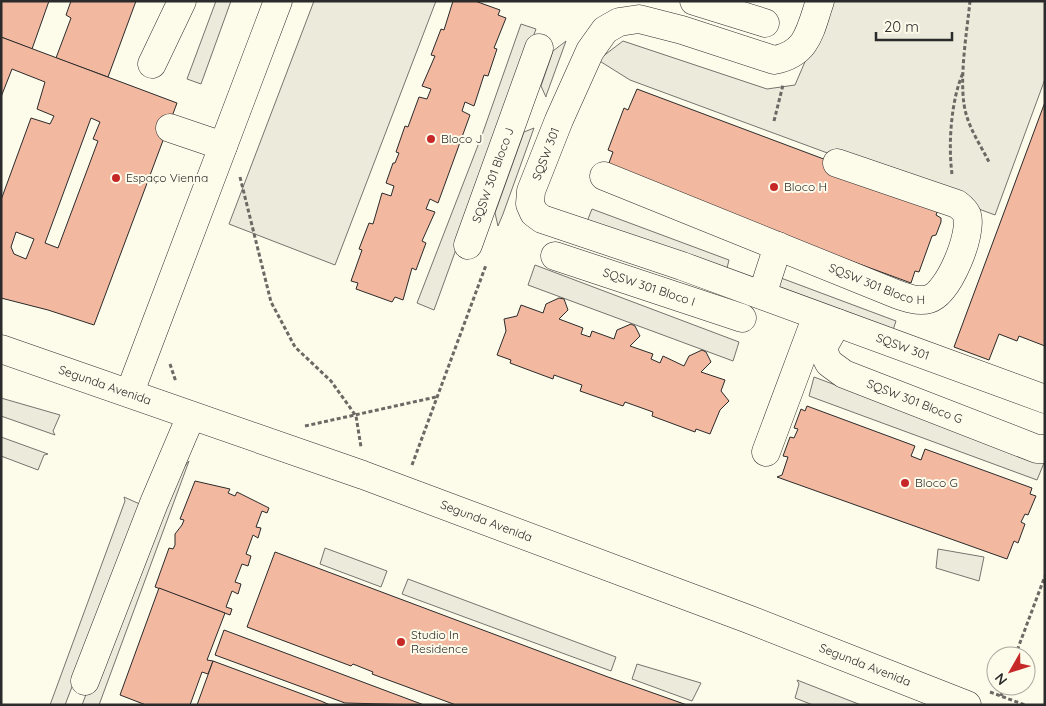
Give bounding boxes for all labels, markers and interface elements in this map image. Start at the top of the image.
scale bar [876,10,952,42]
text: 20 m [884,17,919,36]
street label: SQSW 301 [529,125,562,182]
street label: SQSW 301 Bloco J [469,126,517,225]
place label: Bloco J [441,131,482,146]
marker: Bloco J [425,133,437,145]
place label: Espaço Vienna [126,170,208,185]
marker: Espaço Vienna [110,172,122,184]
place label: Bloco H [784,179,827,194]
marker: Bloco H [768,181,780,193]
street label: SQSW 301 Bloco H [827,260,925,307]
street label: SQSW 301 Bloco I [601,264,697,309]
street label: SQSW 301 [874,330,931,363]
street label: Segunda Avenida [57,362,153,408]
street label: SQSW 301 Bloco G [865,376,965,426]
place label: Bloco G [915,475,958,490]
marker: Bloco G [899,477,911,489]
street label: Segunda Avenida [438,497,535,545]
place label: Studio In Residence [411,627,468,656]
marker: Studio In Residence [395,636,407,648]
street label: Segunda Avenida [817,640,913,689]
north arrow [986,646,1036,696]
text: N [991,670,1011,689]

